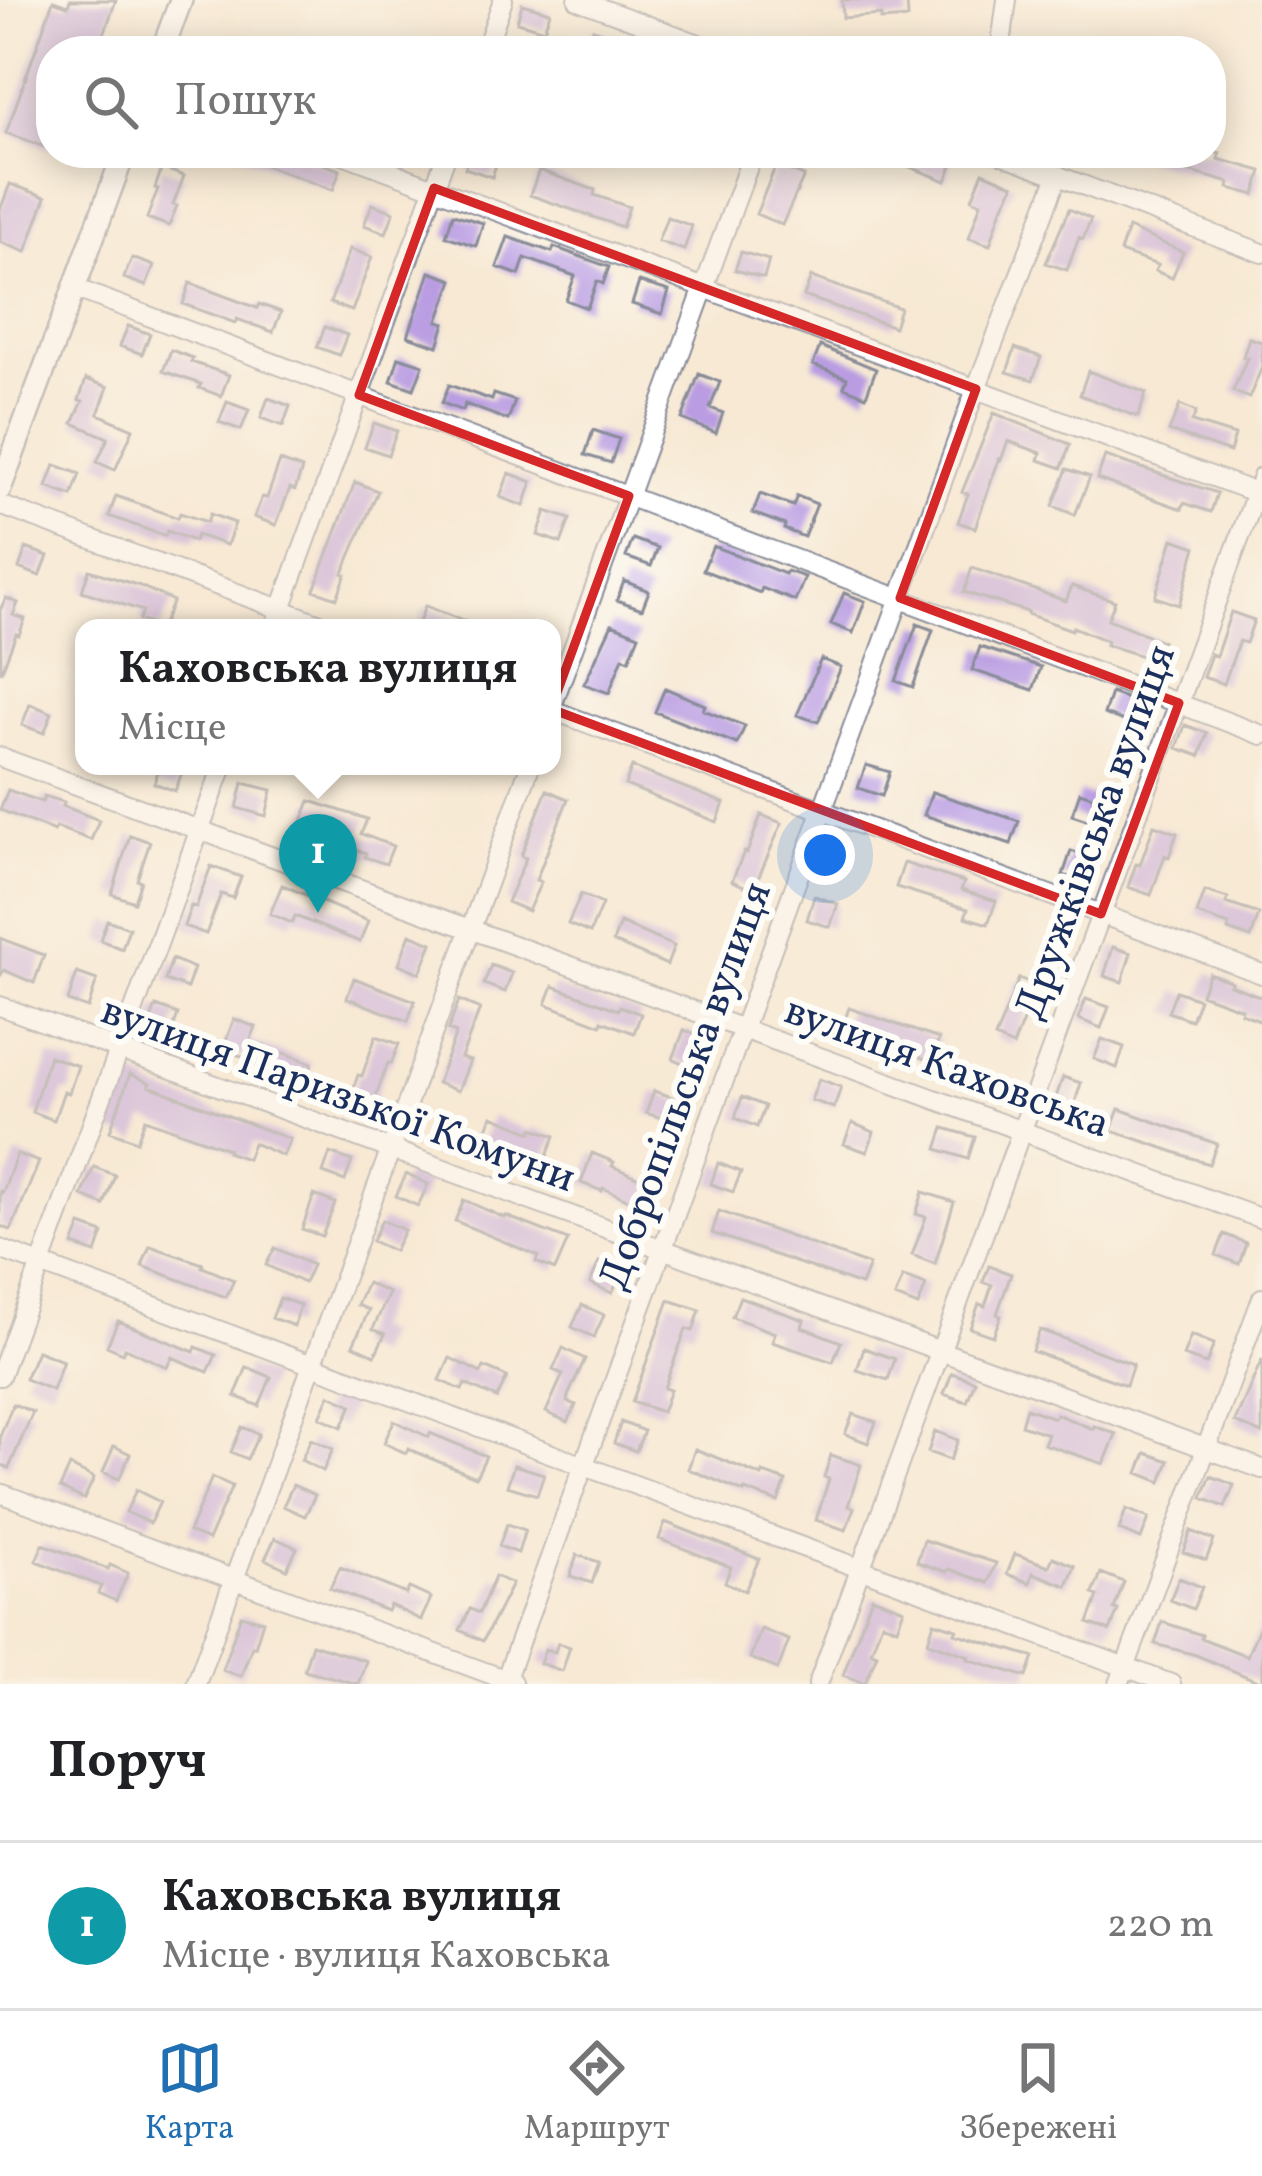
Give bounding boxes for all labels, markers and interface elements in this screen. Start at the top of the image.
search box [36,36,1226,168]
icon: search [78,69,144,135]
text: Пошук [174,71,317,134]
popup [75,619,561,775]
street label: Дружківська вулиця [1002,637,1192,1028]
text: Каховська вулиця [118,639,518,702]
text: Місце [118,702,227,756]
pin: 1 [279,814,357,913]
your location [795,825,855,885]
street label: Добропільська вулиця [586,874,789,1299]
street label: вулиця Паризької Комуни [92,983,583,1210]
street label: вулиця Каховська [776,983,1117,1155]
text: Поруч [48,1727,206,1798]
text: Каховська вулиця [162,1867,561,1930]
text: 1 [79,1899,95,1953]
text: 220 m [1107,1899,1214,1953]
text: Місце · вулиця Каховська [162,1930,611,1984]
tab: Карта [145,2035,234,2153]
tab: Маршрут [524,2035,670,2153]
tab: Збережені [959,2035,1117,2153]

